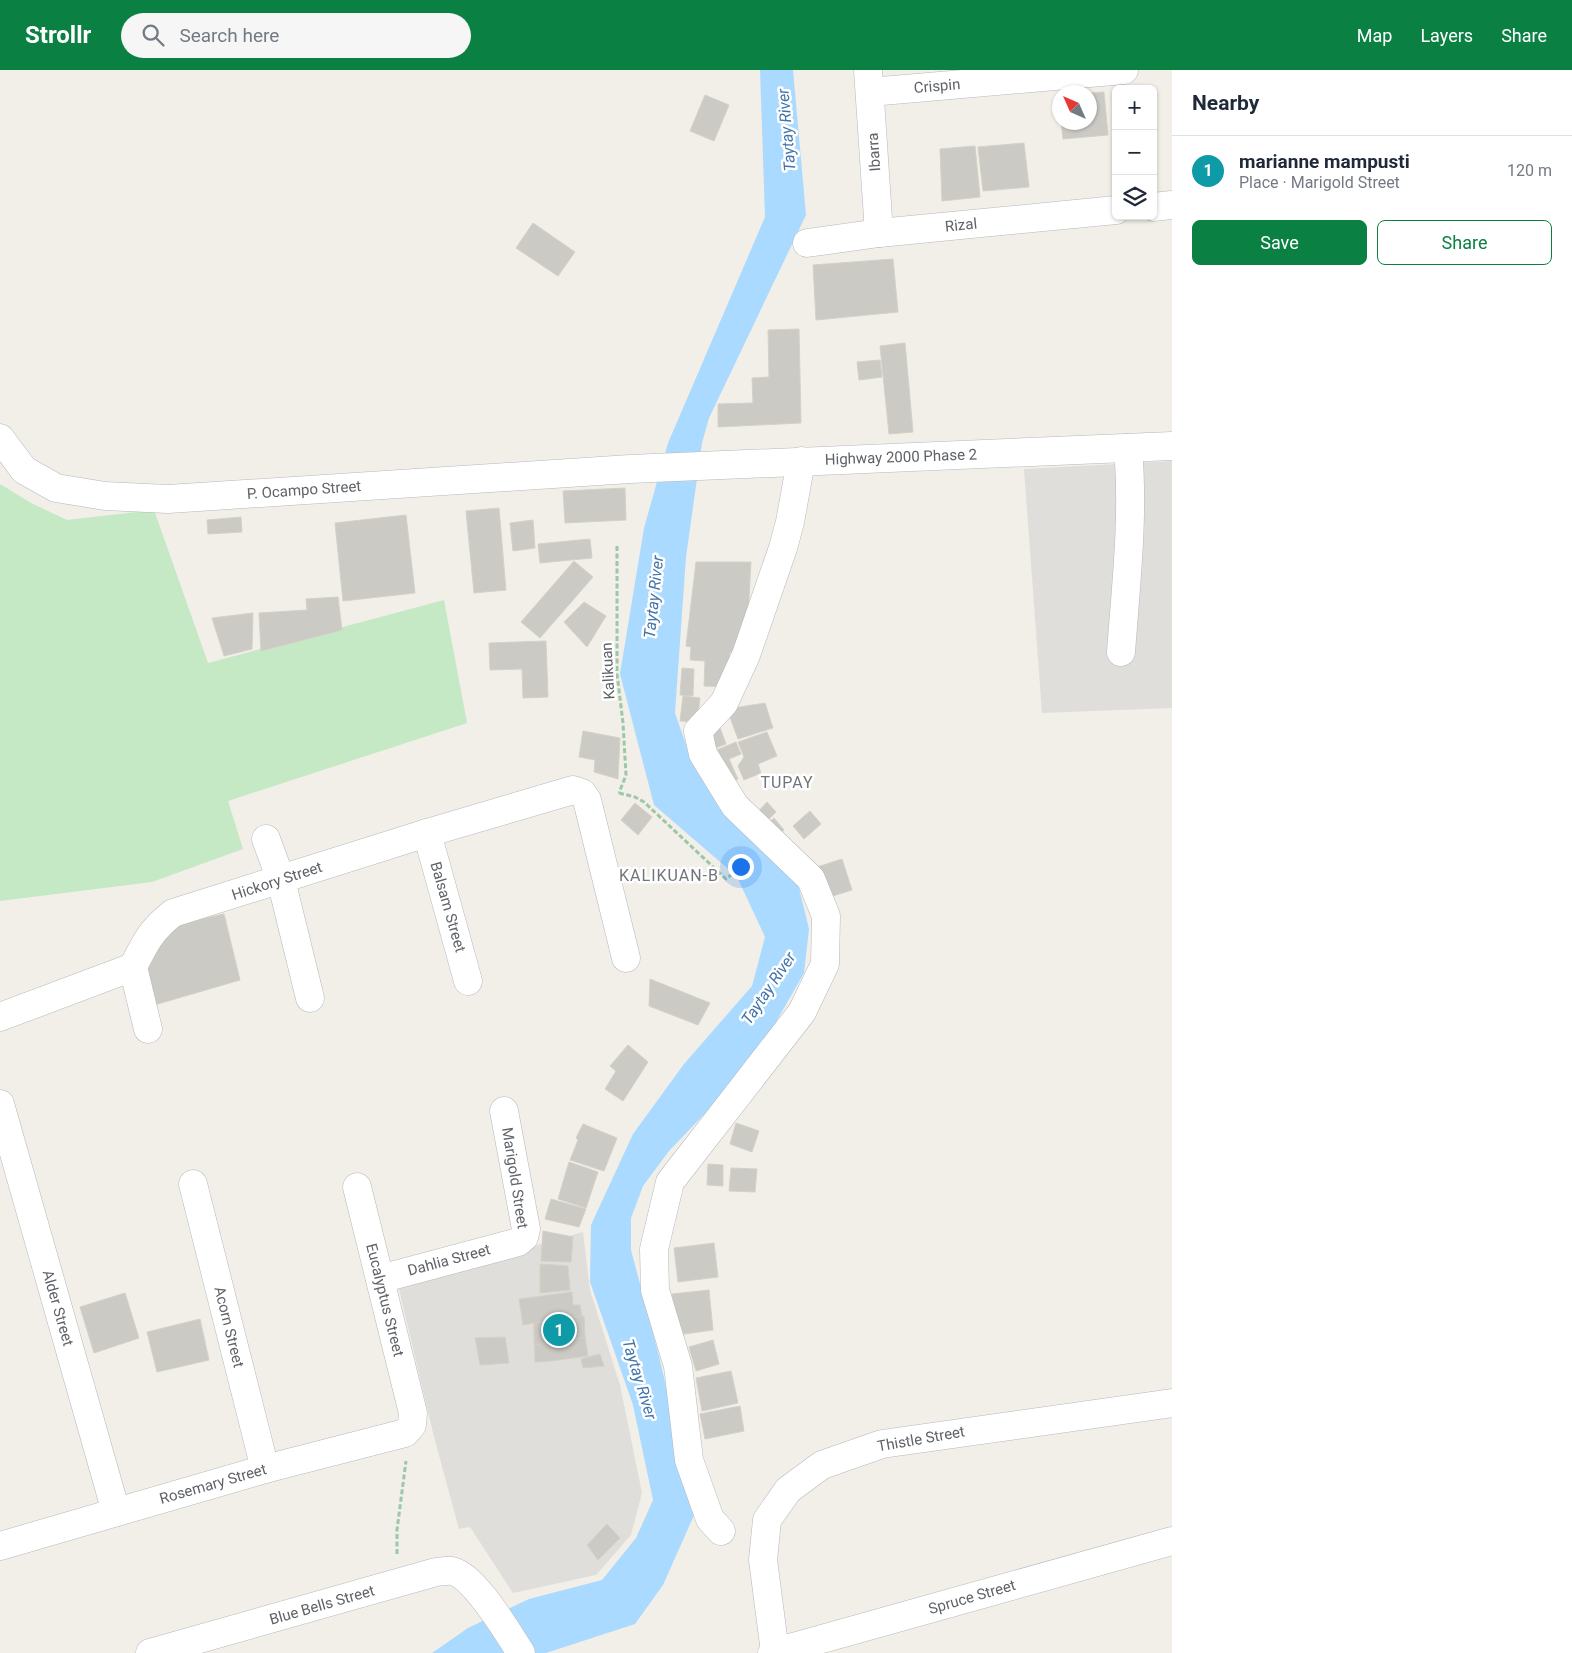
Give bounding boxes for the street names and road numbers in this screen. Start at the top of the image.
street label: Crispin [913,75,961,97]
street label: Ibarra [864,132,884,172]
street label: Rizal [944,214,978,236]
street label: Highway 2000 Phase 2 [825,445,977,469]
street label: P. Ocampo Street [246,477,362,503]
street label: Kalikuan [598,642,618,700]
street label: Hickory Street [230,858,325,904]
street label: Balsam Street [426,860,470,955]
street label: Marigold Street [498,1126,532,1230]
street label: Dahlia Street [406,1240,492,1280]
street label: Eucalyptus Street [362,1242,408,1359]
street label: Alder Street [39,1268,77,1348]
street label: Acorn Street [210,1285,248,1369]
street label: Thistle Street [876,1422,966,1456]
street label: Rosemary Street [157,1460,269,1508]
street label: Spruce Street [926,1576,1018,1618]
street label: Blue Bells Street [267,1581,377,1629]

